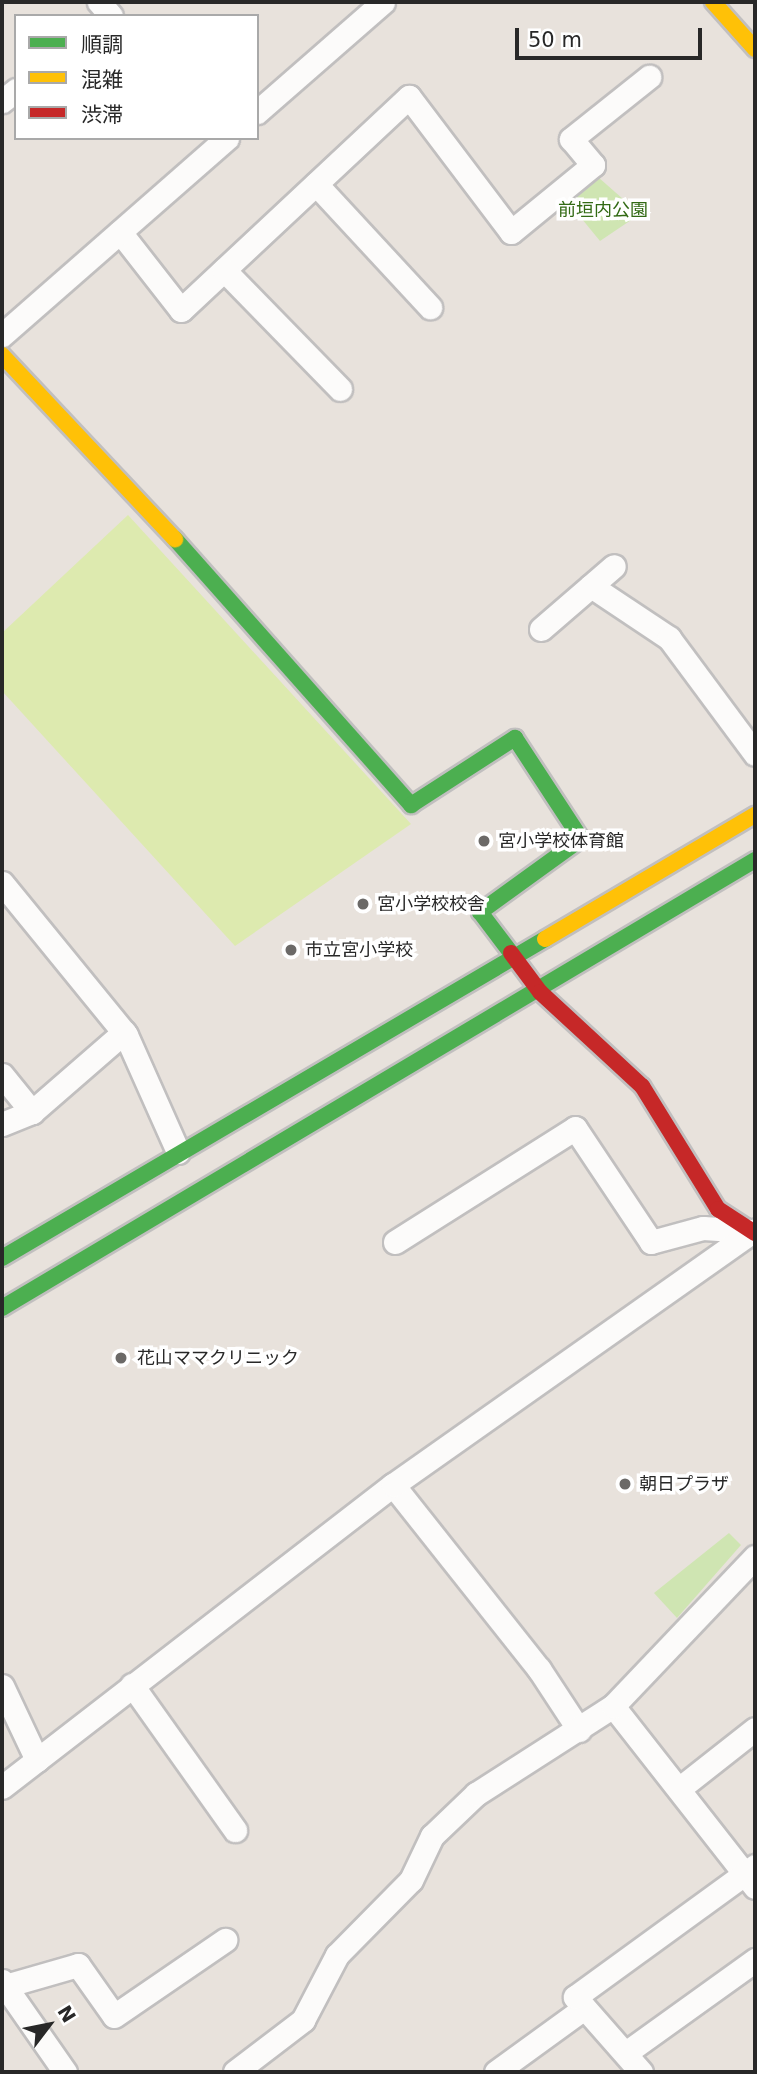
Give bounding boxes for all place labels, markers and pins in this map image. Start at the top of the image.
place label: 宮小学校体育館 [498,830,624,852]
marker: 宮小学校体育館 [476,833,492,849]
place label: 宮小学校校舎 [377,893,485,915]
marker: 宮小学校校舎 [355,896,371,912]
place label: 市立宮小学校 [305,939,413,961]
marker: 市立宮小学校 [283,942,299,958]
place label: 花山ママクリニック [137,1347,299,1369]
marker: 花山ママクリニック [111,1348,131,1368]
place label: 朝日プラザ [639,1473,729,1495]
marker: 朝日プラザ [617,1476,633,1492]

